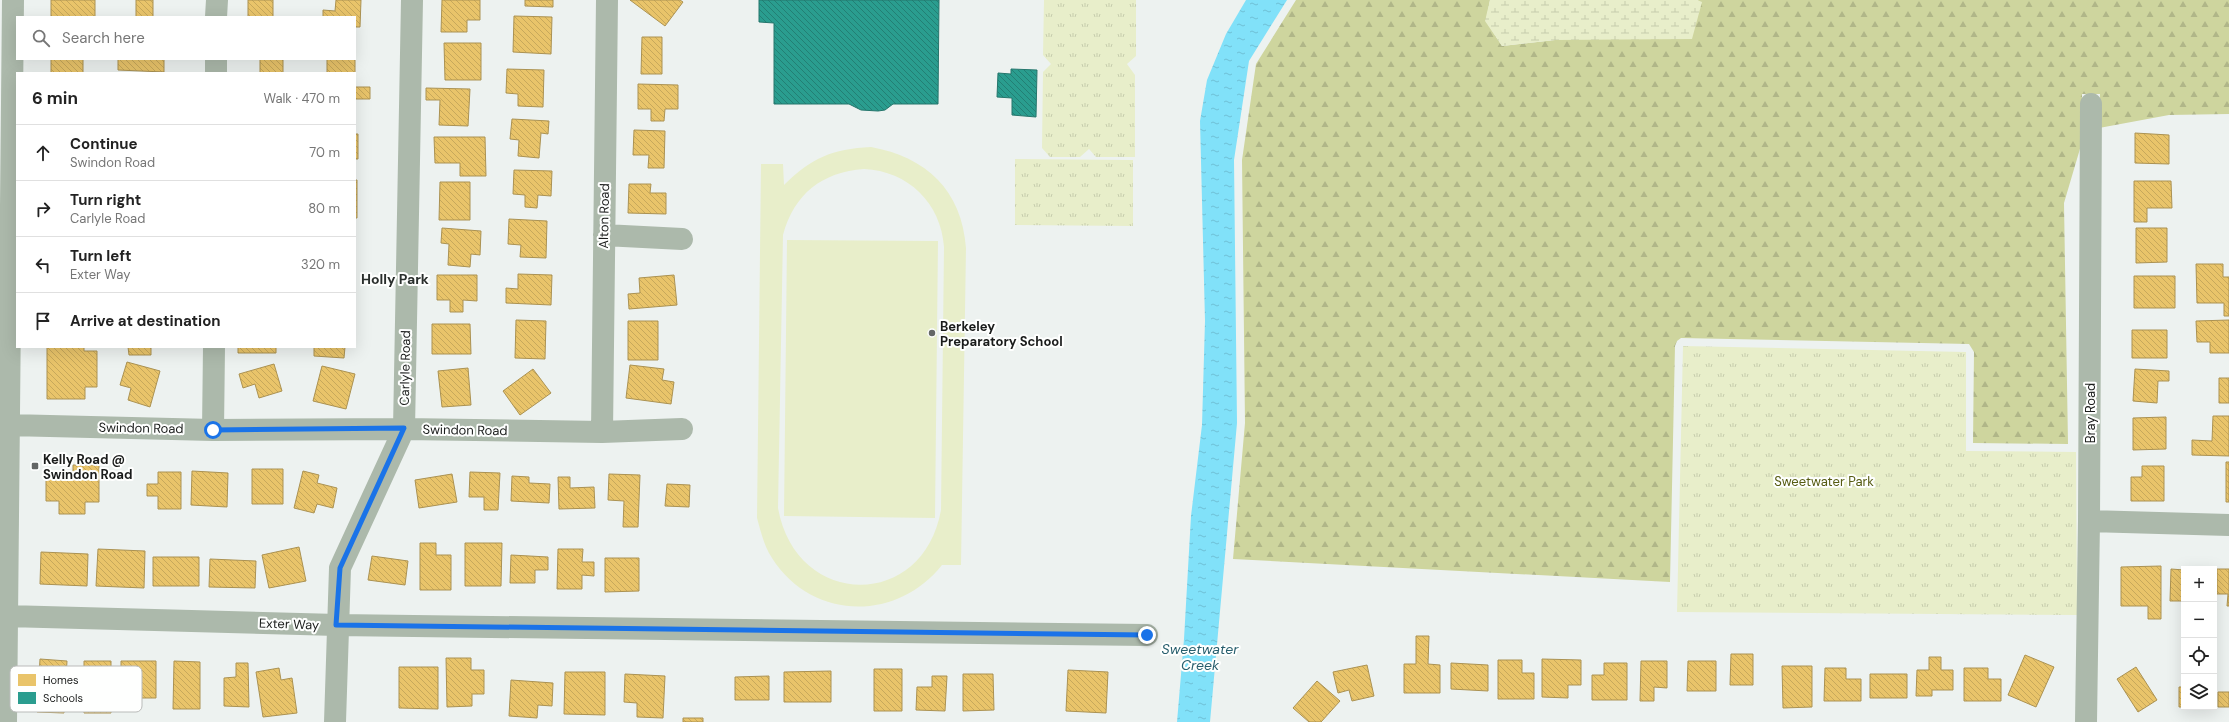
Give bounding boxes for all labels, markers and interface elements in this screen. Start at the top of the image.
search box [16,16,356,60]
icon: search [30,27,52,49]
text: Search here [62,28,145,48]
text: 6 min [32,87,78,109]
text: Walk · 470 m [263,90,340,107]
text: Continue [70,134,138,154]
icon: ahead [32,142,54,164]
text: 70 m [309,144,340,161]
text: Swindon Road [70,154,155,171]
street label: Alton Road [595,183,613,249]
text: Turn right [70,190,141,210]
icon: right [32,198,54,220]
text: 80 m [308,200,340,217]
text: Carlyle Road [70,210,145,227]
text: Turn left [70,246,131,266]
icon: left [32,254,54,276]
text: 320 m [301,256,340,273]
text: Exter Way [70,266,130,283]
district label: Holly Park [361,270,429,288]
icon: arrive [32,310,54,332]
text: Arrive at destination [70,311,221,331]
place label: Berkeley Preparatory School [940,318,1063,350]
marker: Berkeley Preparatory School [927,328,937,338]
street label: Carlyle Road [396,330,414,406]
street label: Bray Road [2082,383,2099,443]
street label: Swindon Road [98,419,184,437]
route start [204,421,222,439]
street label: Swindon Road [422,421,508,439]
place label: Kelly Road @ Swindon Road [43,451,133,483]
marker: Kelly Road @ Swindon Road [30,461,40,471]
park label: Sweetwater Park [1774,473,1874,490]
map controls [2181,566,2217,710]
button: + [2181,566,2217,602]
button: − [2181,602,2217,638]
street label: Exter Way [259,614,319,634]
route end [1138,626,1156,644]
button: locate [2181,638,2217,674]
water label: Sweetwater Creek [1162,640,1239,674]
legend [10,666,142,712]
text: Homes [43,673,79,687]
button: layers [2181,674,2217,710]
text: Schools [43,691,83,705]

